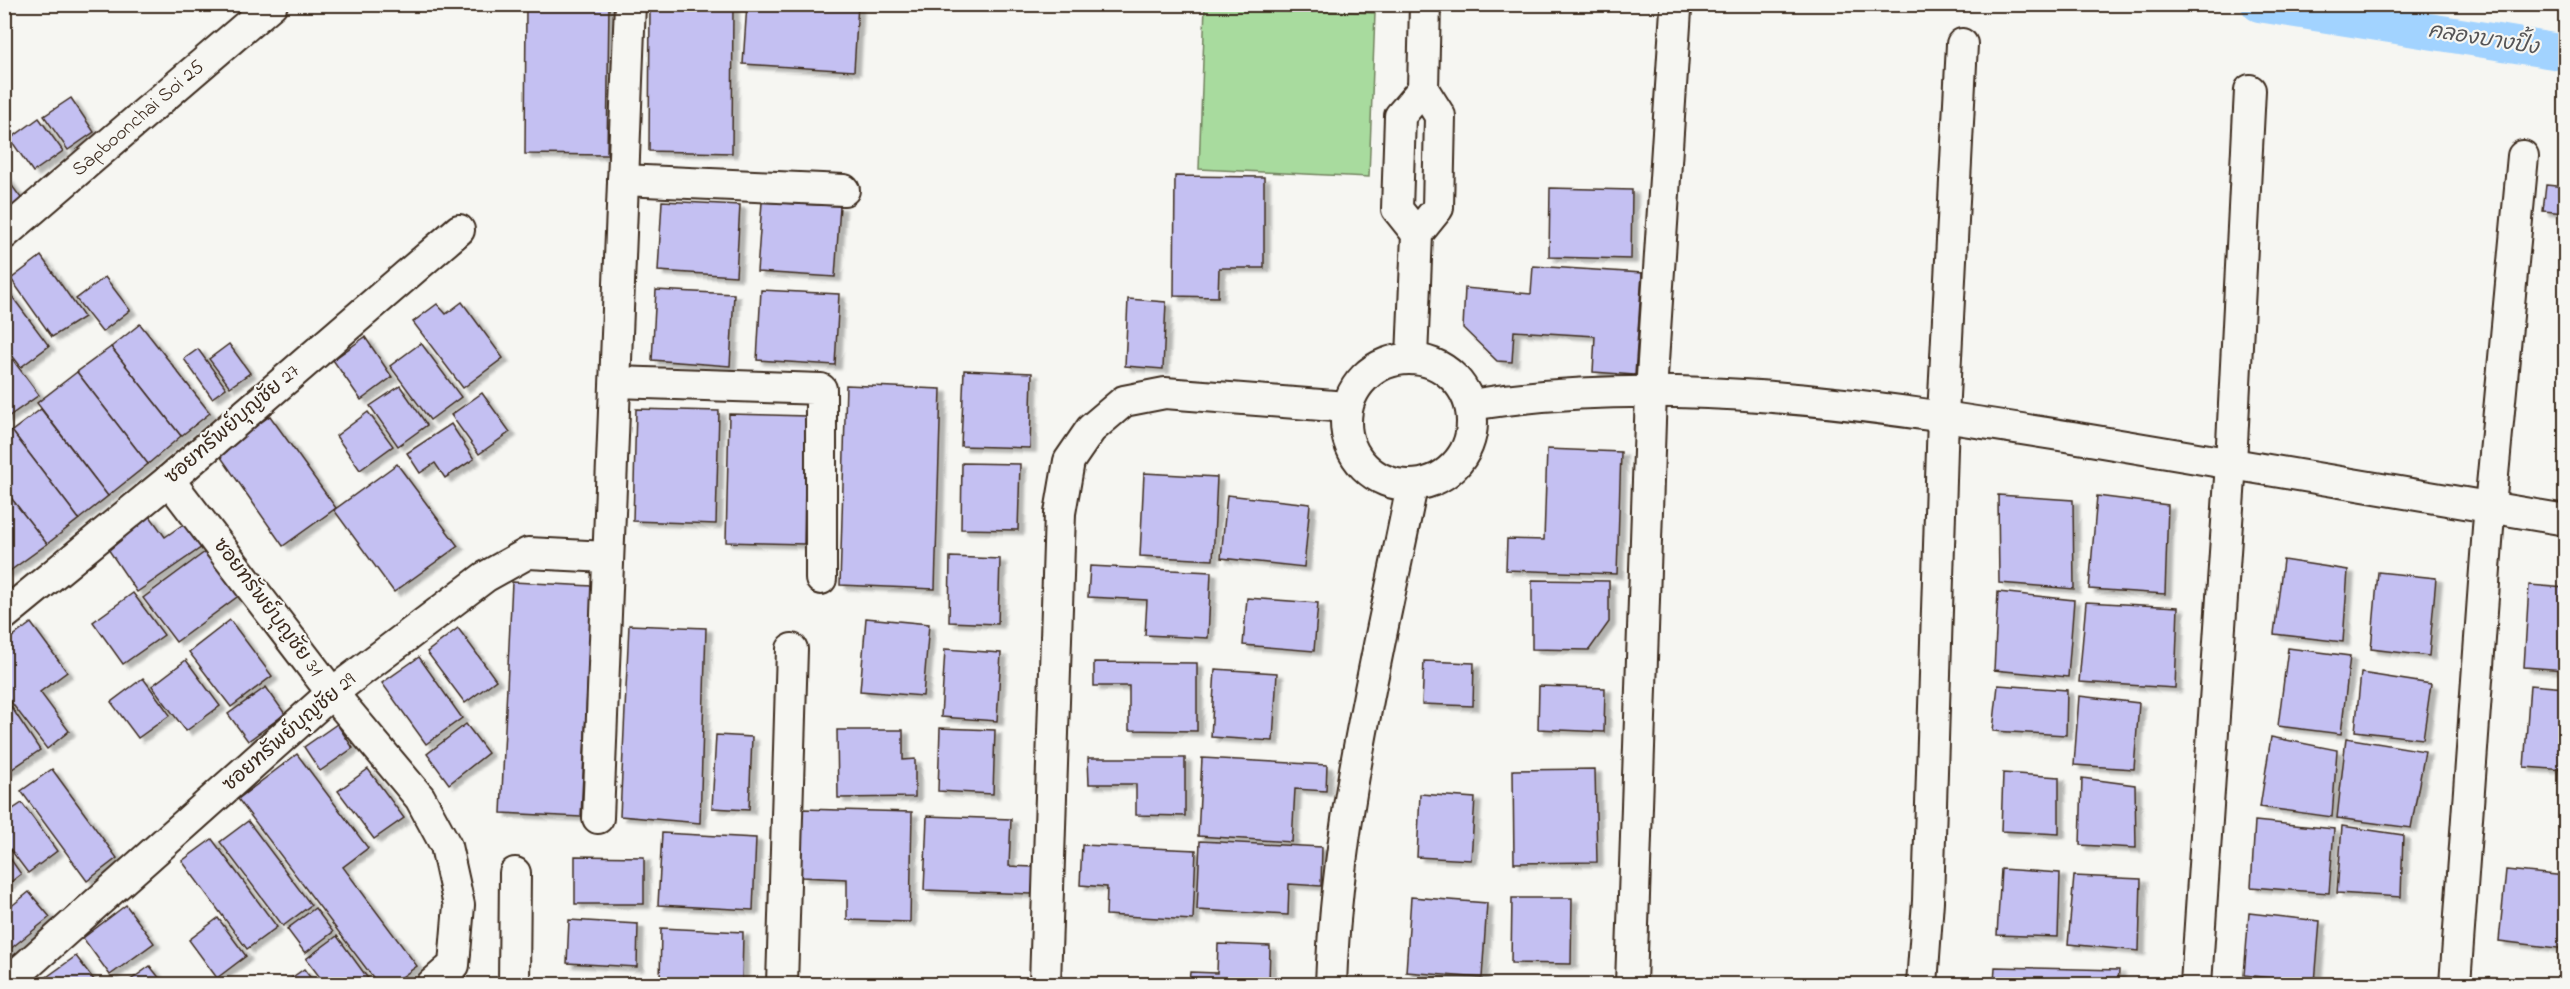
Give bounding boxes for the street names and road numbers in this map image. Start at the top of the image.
street label: Sapboonchai Soi 25 [66,54,211,184]
street label: ซอยทรัพย์บุญชัย 27 [158,357,307,492]
street label: ซอยทรัพย์บุญชัย 31 [205,532,330,683]
street label: ซอยทรัพย์บุญชัย 29 [216,666,363,799]

